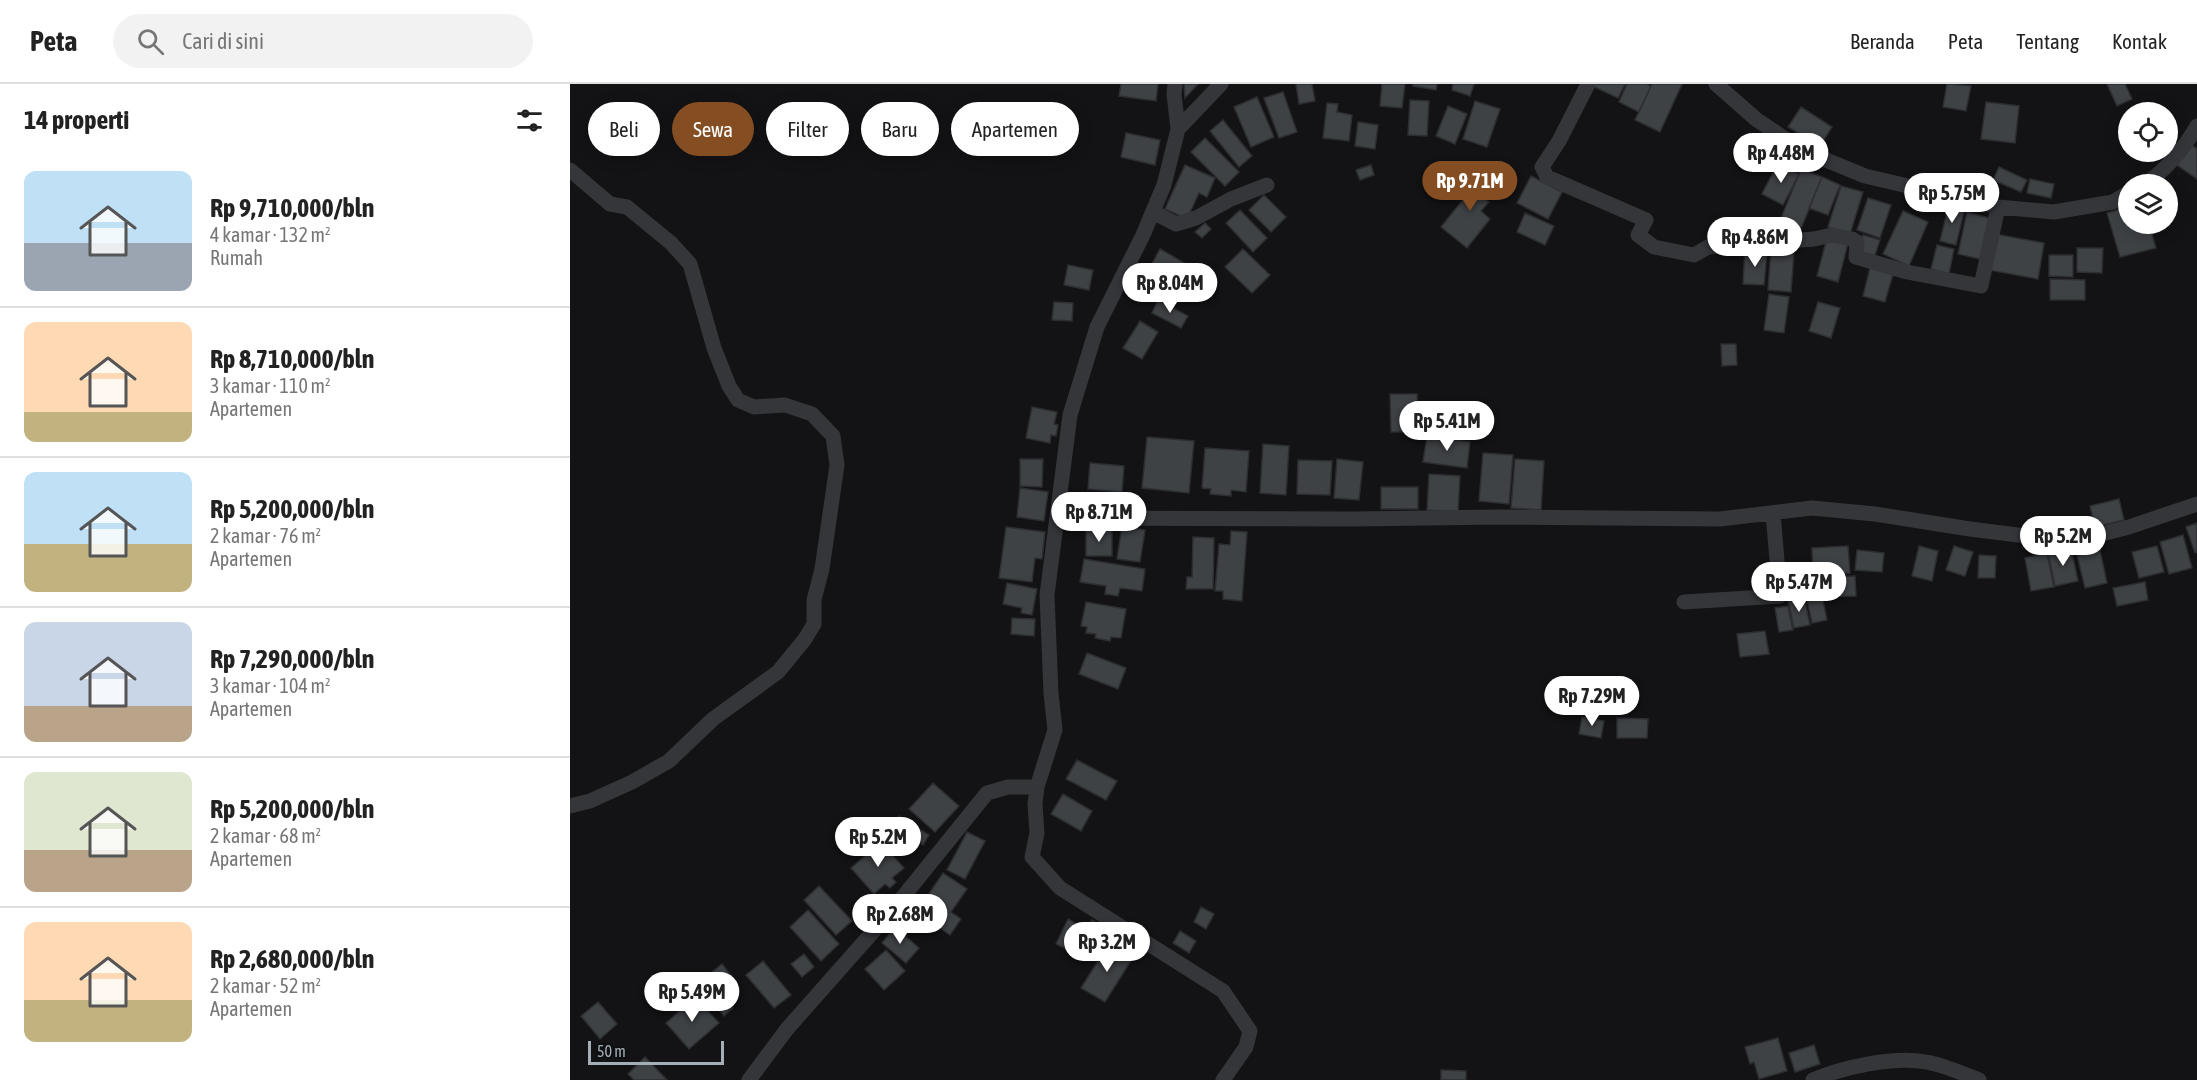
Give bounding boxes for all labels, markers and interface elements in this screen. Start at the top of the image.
search box [113,14,533,68]
text: Peta [30,25,77,57]
icon: search [134,25,167,58]
text: Cari di sini [182,28,264,54]
text: Beranda [1850,29,1915,53]
text: Peta [1948,29,1983,53]
text: Tentang [2016,29,2079,53]
text: Kontak [2112,29,2167,53]
chip: Beli [588,102,660,156]
chip: Sewa [672,102,754,156]
chip: Filter [766,102,849,156]
chip: Baru [861,102,939,156]
chip: Apartemen [951,102,1079,156]
map controls [2118,102,2178,234]
button: locate [2118,102,2178,162]
icon: filters [513,104,546,137]
text: 14 properti [24,105,129,135]
pin: Rp 4.48M [1719,133,1843,184]
text: Rp 4.48M [1747,141,1815,164]
pin: Rp 9.71M [1408,161,1532,212]
text: Rp 9.71M [1436,169,1504,192]
pin: Rp 5.75M [1890,173,2014,224]
button: layers [2118,174,2178,234]
text: Rp 5.75M [1918,181,1986,204]
text: Rp 9,710,000/bln [210,193,374,223]
icon: home [72,195,144,267]
pin: Rp 4.86M [1693,217,1817,268]
text: 4 kamar · 132 m² [210,223,331,246]
text: Rp 4.86M [1721,225,1789,248]
text: Rumah [210,246,263,269]
pin: Rp 8.04M [1108,263,1232,314]
text: Rp 8.04M [1136,271,1204,294]
text: Rp 8,710,000/bln [210,344,374,374]
icon: home [72,346,144,418]
text: 3 kamar · 110 m² [210,374,331,397]
text: Apartemen [210,397,292,420]
pin: Rp 5.41M [1385,401,1509,452]
text: Rp 5.41M [1413,409,1481,432]
pin: Rp 8.71M [1037,492,1161,543]
text: Rp 5,200,000/bln [210,494,374,524]
icon: home [72,496,144,568]
text: Rp 8.71M [1065,500,1133,523]
pin: Rp 5.2M [2008,516,2118,567]
text: 2 kamar · 76 m² [210,524,321,547]
text: Rp 5.2M [2034,524,2092,547]
text: Apartemen [210,547,292,570]
pin: Rp 5.47M [1737,562,1861,613]
text: Rp 5.47M [1765,570,1833,593]
text: Rp 7,290,000/bln [210,644,374,674]
icon: home [72,646,144,718]
text: 3 kamar · 104 m² [210,674,331,697]
pin: Rp 7.29M [1530,676,1654,727]
text: Rp 7.29M [1558,684,1626,707]
text: Apartemen [210,697,292,720]
text: Rp 5,200,000/bln [210,794,374,824]
icon: home [72,796,144,868]
pin: Rp 5.2M [823,817,933,868]
text: 2 kamar · 68 m² [210,824,321,847]
text: Rp 5.2M [849,825,907,848]
text: Apartemen [210,847,292,870]
pin: Rp 2.68M [838,894,962,945]
text: Rp 2.68M [866,902,934,925]
pin: Rp 3.2M [1052,922,1162,973]
text: Rp 3.2M [1078,930,1136,953]
text: Rp 2,680,000/bln [210,944,374,974]
icon: home [72,946,144,1018]
pin: Rp 5.49M [630,972,754,1023]
text: 2 kamar · 52 m² [210,974,321,997]
text: Rp 5.49M [658,980,726,1003]
text: Apartemen [210,997,292,1020]
scale bar [588,1038,724,1066]
text: 50 m [597,1042,626,1060]

